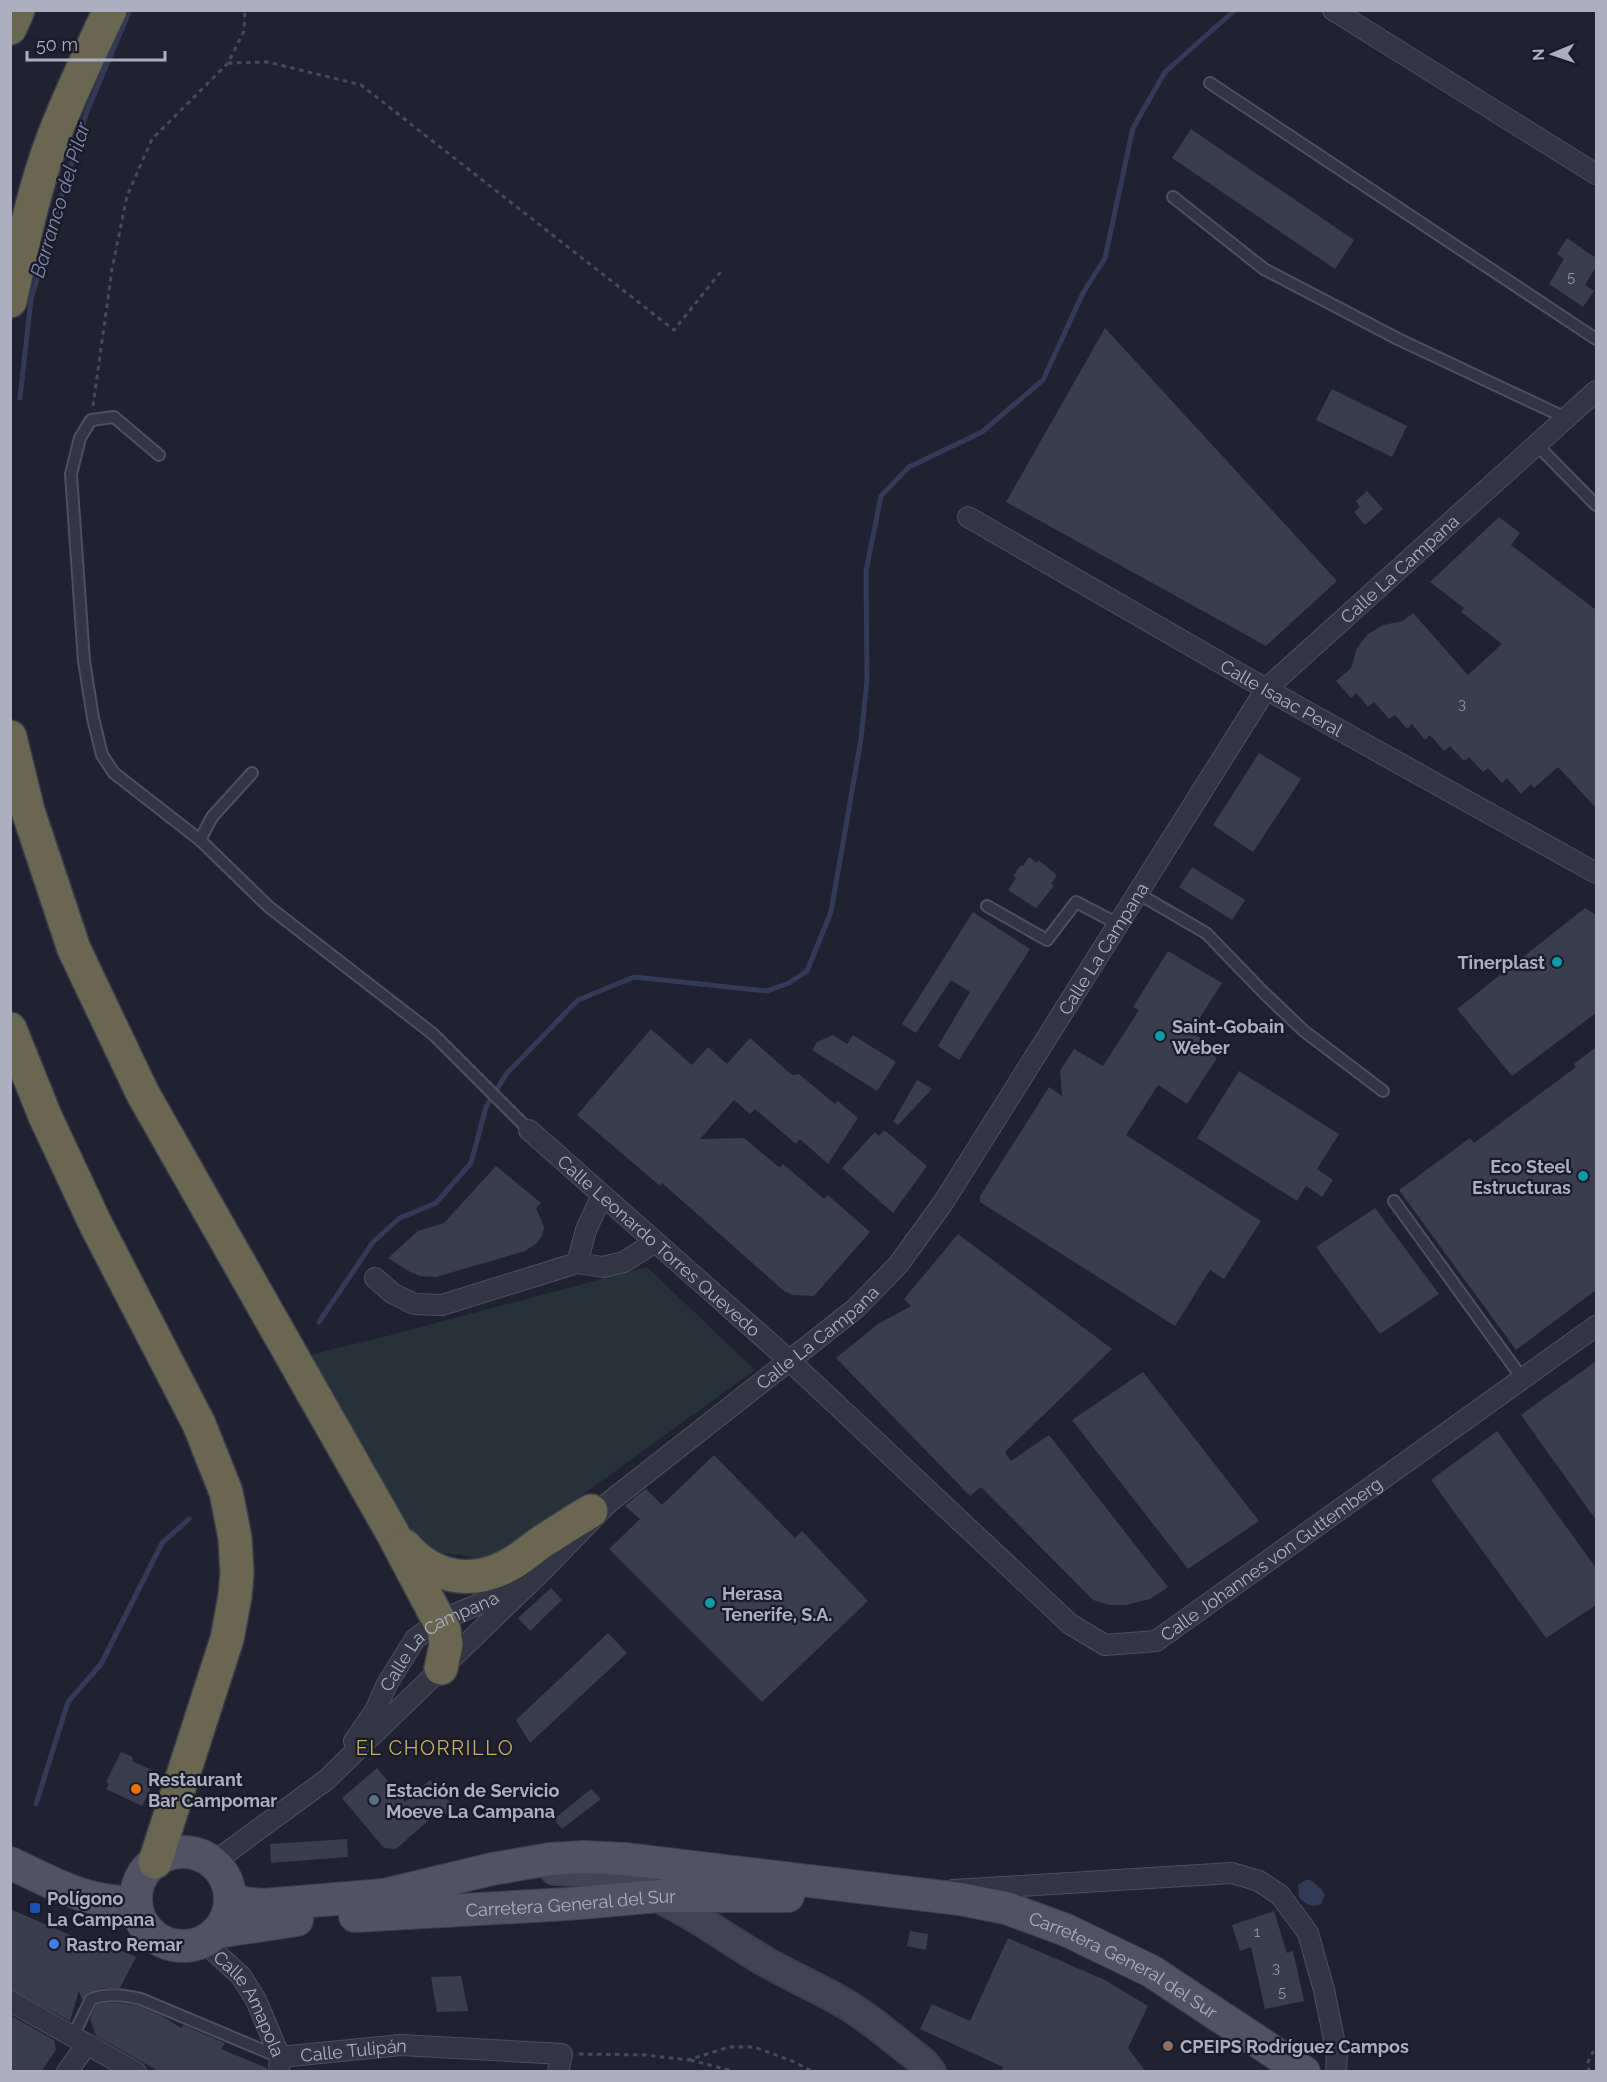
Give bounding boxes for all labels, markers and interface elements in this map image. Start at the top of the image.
scale bar [27,24,165,62]
north arrow [1523,24,1583,84]
text: 50 m [36,34,78,55]
text: N [1529,48,1548,61]
water label: Barranco del Pilar [25,118,95,280]
house number: 5 [1567,268,1575,286]
street label: Calle La Campana [1336,510,1463,627]
street label: Calle Isaac Peral [1217,655,1347,740]
house number: 3 [1458,695,1466,713]
street label: Calle La Campana [1054,878,1152,1018]
place label: Tinerplast [1457,952,1545,973]
marker: Tinerplast [1550,955,1564,969]
place label: Saint-Gobain Weber [1172,1016,1284,1058]
marker: Saint-Gobain Weber [1153,1029,1167,1043]
street label: Calle Leonardo Torres Quevedo [554,1150,765,1341]
place label: Eco Steel Estructuras [1472,1156,1571,1198]
marker: Eco Steel Estructuras [1576,1169,1590,1183]
street label: Calle La Campana [752,1281,883,1393]
street label: Calle Johannes von Guttemberg [1156,1472,1386,1645]
place label: Herasa Tenerife, S.A. [722,1583,832,1625]
street label: Calle La Campana [375,1587,503,1695]
marker: Herasa Tenerife, S.A. [703,1596,717,1610]
district label: EL CHORRILLO [356,1736,514,1760]
place label: Restaurant Bar Campomar [148,1769,277,1811]
place label: Estación de Servicio Moeve La Campana [386,1780,559,1822]
marker: Restaurant Bar Campomar [129,1782,143,1796]
marker: Estación de Servicio Moeve La Campana [367,1793,381,1807]
street label: Carretera General del Sur [465,1886,676,1920]
place label: Polígono La Campana [47,1888,155,1930]
marker: Polígono La Campana [28,1901,42,1915]
street label: Carretera General del Sur [1026,1907,1222,2023]
house number: 1 [1254,1923,1261,1941]
place label: Rastro Remar [66,1934,182,1955]
marker: Rastro Remar [47,1937,61,1951]
street label: Calle Amapola [210,1946,289,2060]
house number: 3 [1272,1959,1280,1977]
house number: 5 [1278,1983,1286,2001]
street label: Calle Tulipán [299,2034,408,2065]
place label: CPEIPS Rodríguez Campos [1180,2036,1409,2057]
marker: CPEIPS Rodríguez Campos [1161,2039,1175,2053]

